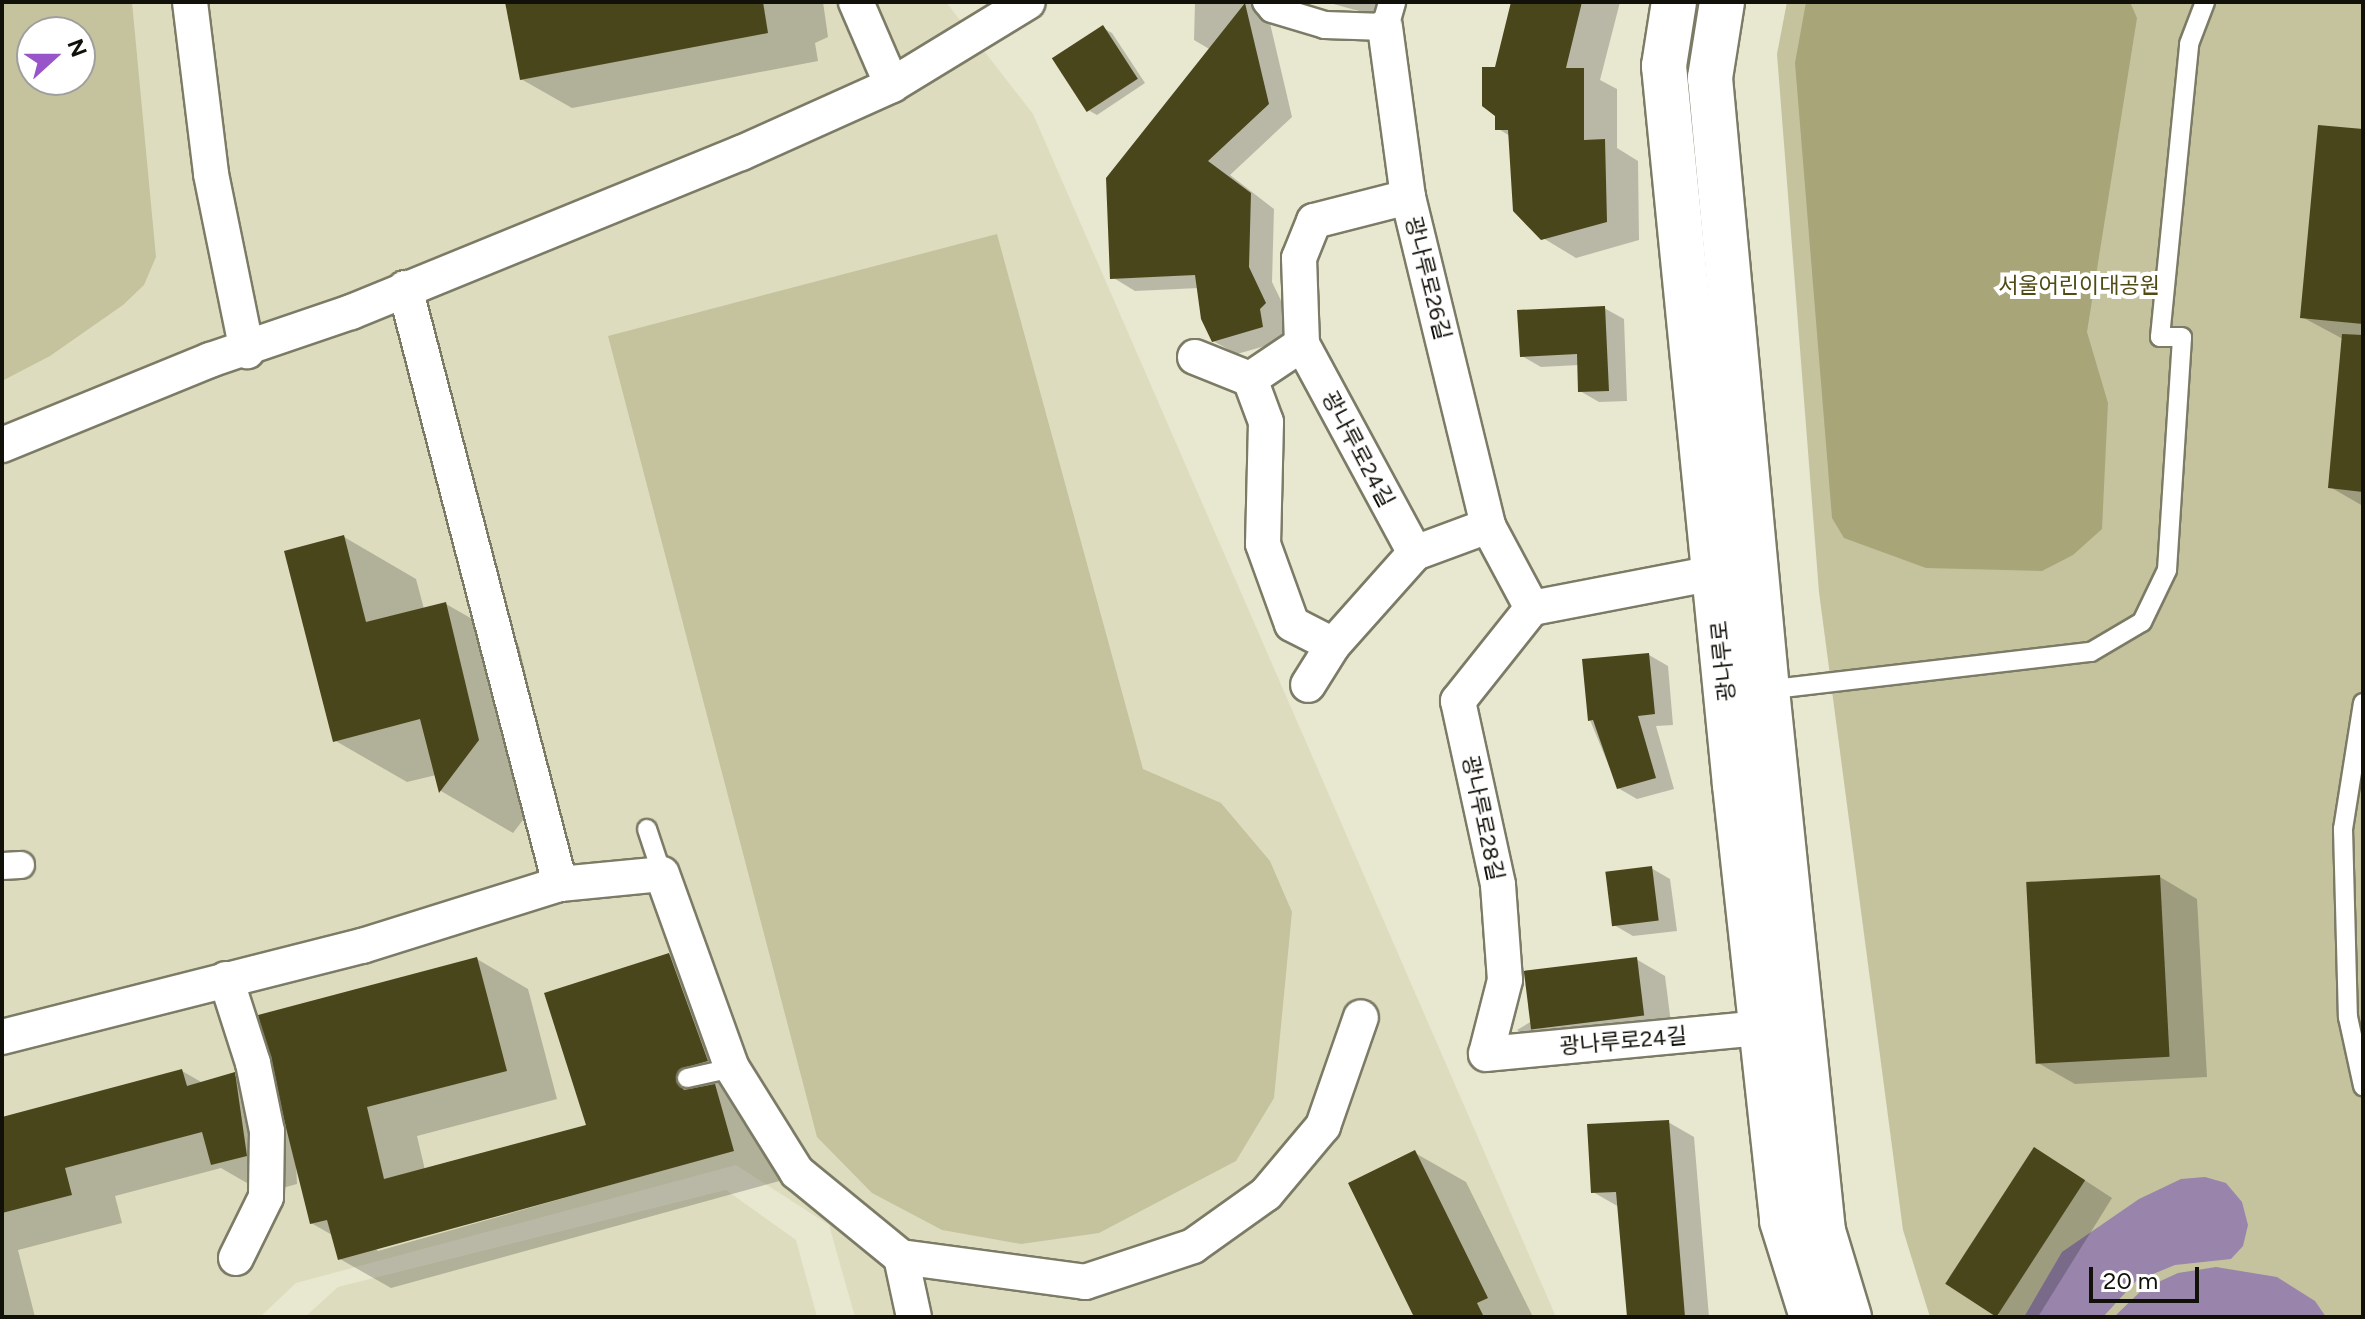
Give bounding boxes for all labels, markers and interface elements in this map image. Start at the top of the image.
north arrow [16,16,96,96]
text: N [61,35,93,61]
street label: 광나루로26길 [1400,214,1456,342]
park label: 서울어린이대공원 [1998,273,2160,299]
street label: 광나루로24길 [1316,387,1400,511]
street label: 광나루로 [1706,619,1740,703]
street label: 광나루로28길 [1457,753,1509,883]
street label: 광나루로24길 [1559,1022,1687,1060]
scale bar [2093,1251,2203,1301]
text: 20 m [2103,1266,2158,1295]

